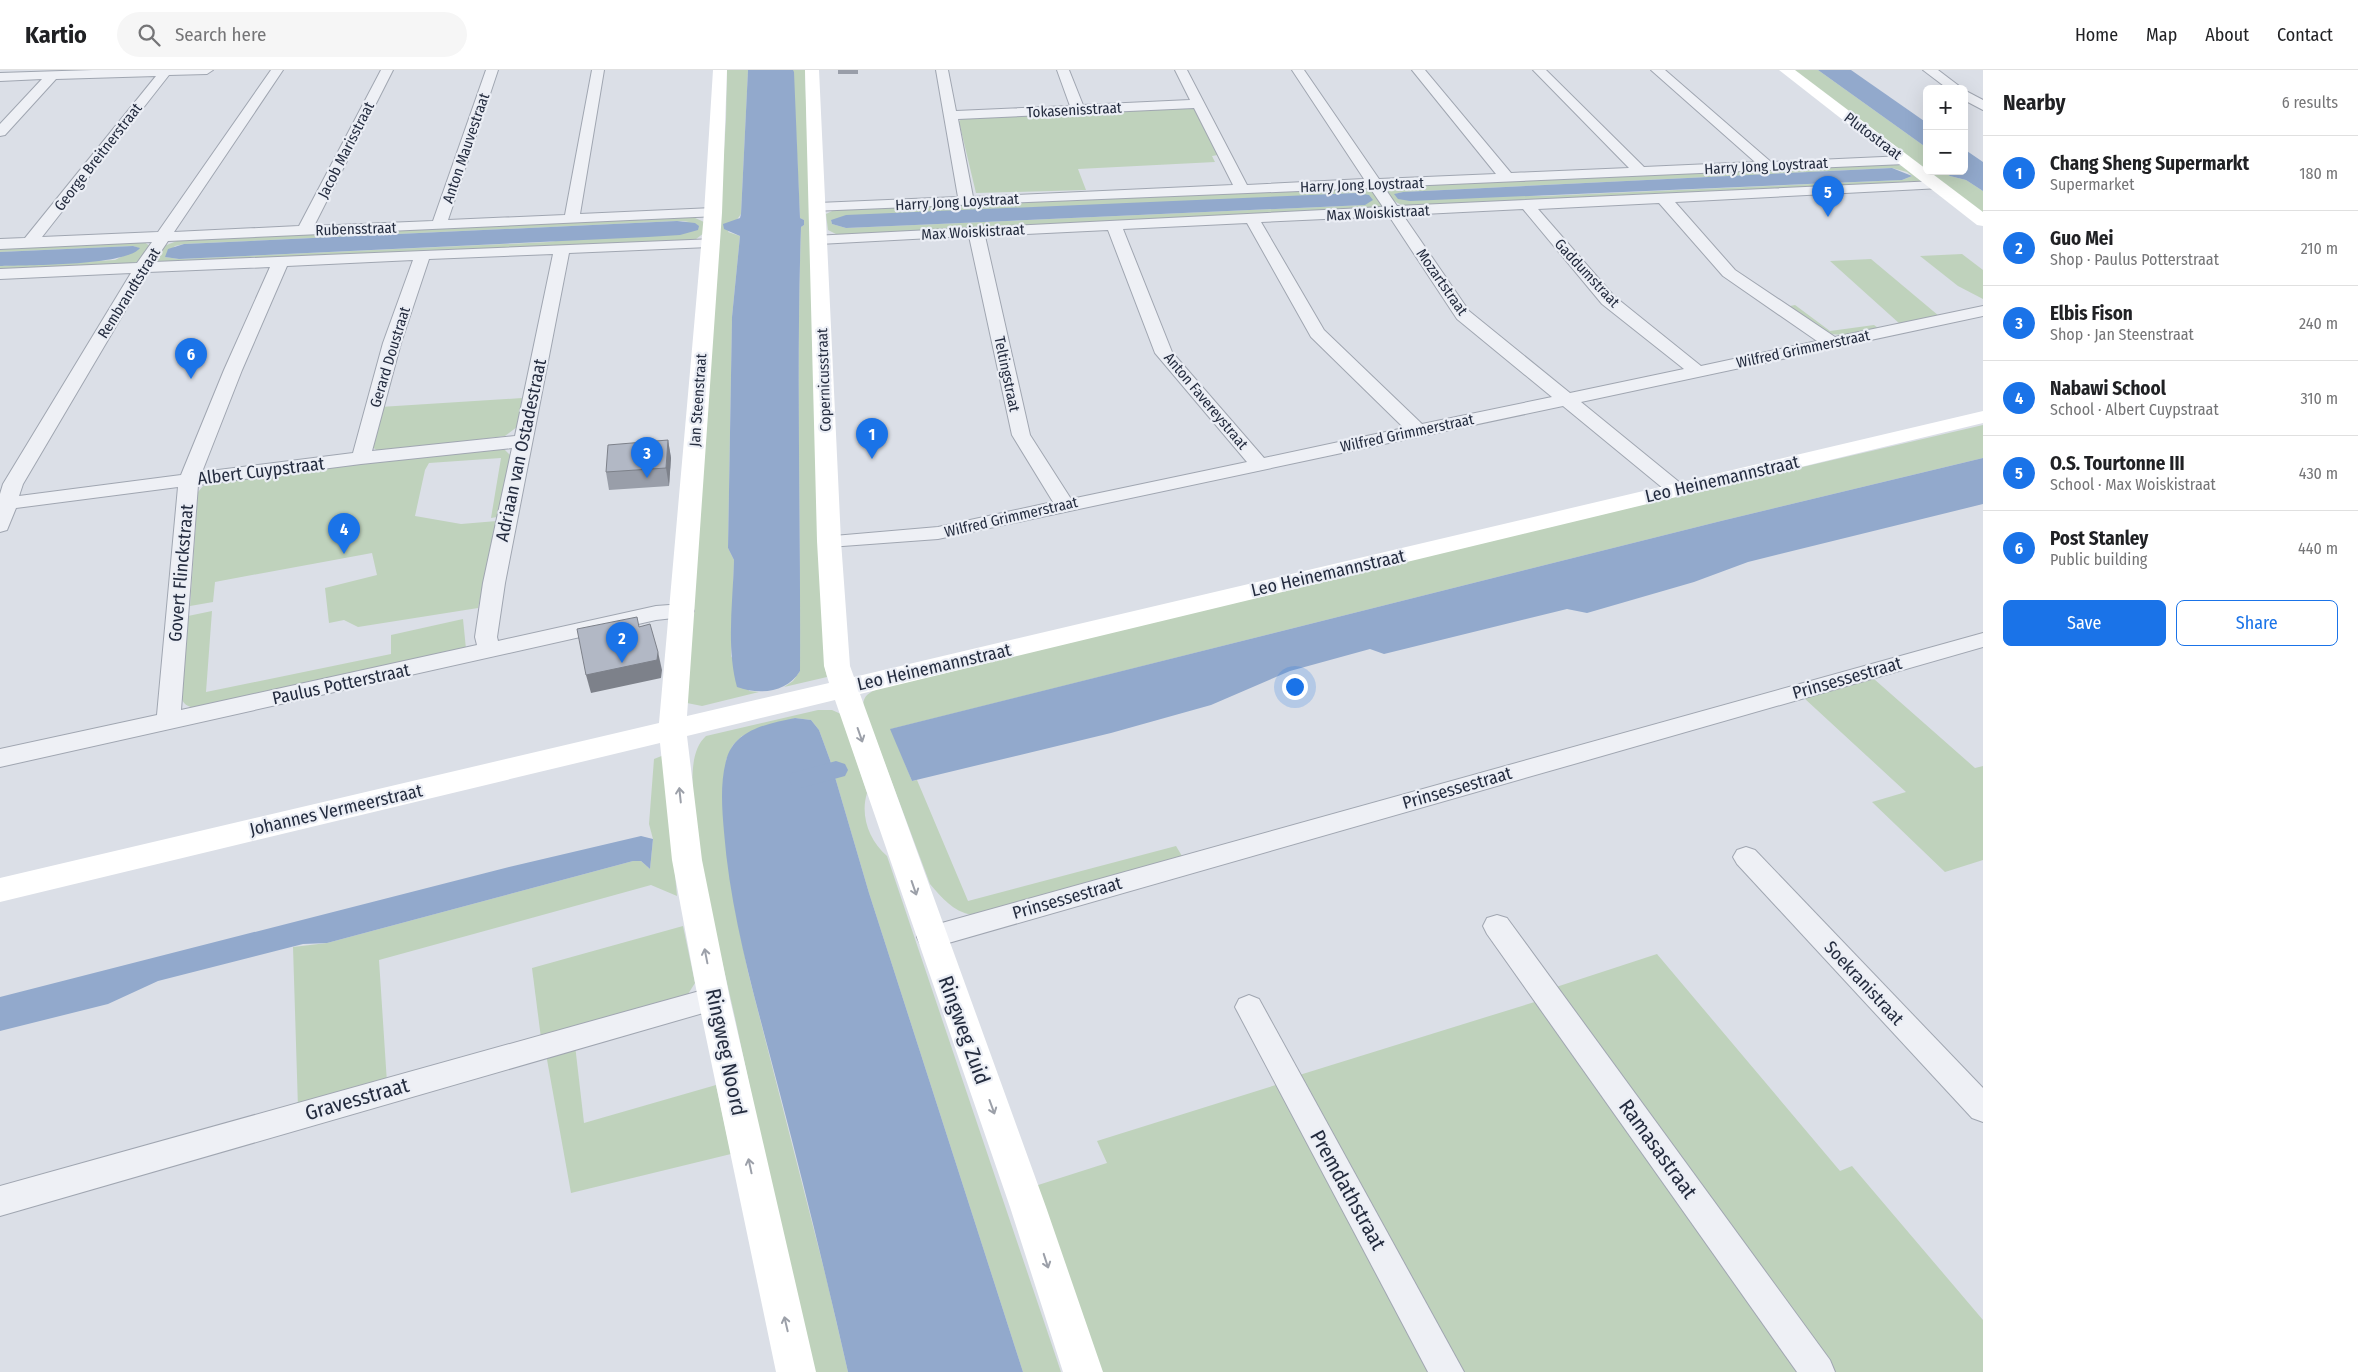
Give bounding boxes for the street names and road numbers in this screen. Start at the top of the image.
street label: Anton Mauvestraat [439,90,493,205]
street label: George Breitnerstraat [50,99,146,214]
street label: Jacob Marisstraat [314,99,378,201]
street label: Tokasenisstraat [1026,99,1122,121]
street label: Plutostraat [1841,108,1906,164]
street label: Harry Jong Loystraat [1704,154,1828,178]
street label: Harry Jong Loystraat [1300,174,1424,196]
street label: Harry Jong Loystraat [895,190,1019,214]
street label: Max Woiskistraat [1326,201,1430,225]
street label: Rubensstraat [315,219,397,239]
street label: Max Woiskistraat [921,220,1025,244]
street label: Gaddumstraat [1551,235,1623,311]
street label: Rembrandtstraat [94,244,164,342]
street label: Mozartstraat [1412,245,1472,319]
street label: Gerard Doustraat [366,304,414,410]
street label: Wilfred Grimmerstraat [1735,326,1872,372]
street label: Copernicusstraat [813,328,835,432]
street label: Teltingstraat [990,335,1024,413]
street label: Anton Favereystraat [1160,349,1252,453]
street label: Jan Steenstraat [686,353,710,447]
street label: Adriaan van Ostadestraat [491,356,551,543]
street label: Wilfred Grimmerstraat [1339,410,1476,456]
street label: Leo Heinemannstraat [1643,451,1801,507]
street label: Albert Cuypstraat [196,452,326,490]
street label: Wilfred Grimmerstraat [943,493,1079,541]
street label: Govert Flinckstraat [164,503,198,643]
street label: Leo Heinemannstraat [1249,545,1407,601]
street label: Leo Heinemannstraat [855,639,1013,695]
street label: Prinsessestraat [1790,652,1904,704]
street label: Paulus Potterstraat [270,659,412,709]
street label: Prinsessestraat [1400,762,1514,814]
street label: Johannes Vermeerstraat [247,779,425,841]
street label: Prinsessestraat [1010,872,1124,924]
street label: Soekranistraat [1819,936,1909,1030]
street label: Ringweg Zuid [932,972,996,1088]
street label: Ringweg Noord [700,986,752,1118]
street label: Gravesstraat [302,1072,412,1126]
street label: Ramasastraat [1613,1094,1703,1204]
street label: Premdathstraat [1304,1125,1392,1255]

